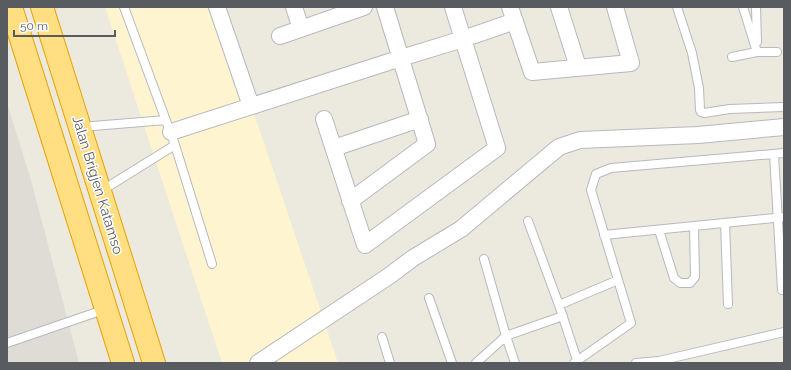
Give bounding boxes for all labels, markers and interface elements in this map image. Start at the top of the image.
scale bar [14,12,115,38]
text: 50 m [20,19,48,33]
street label: Jalan Brigjen Katamso [69,114,127,256]

